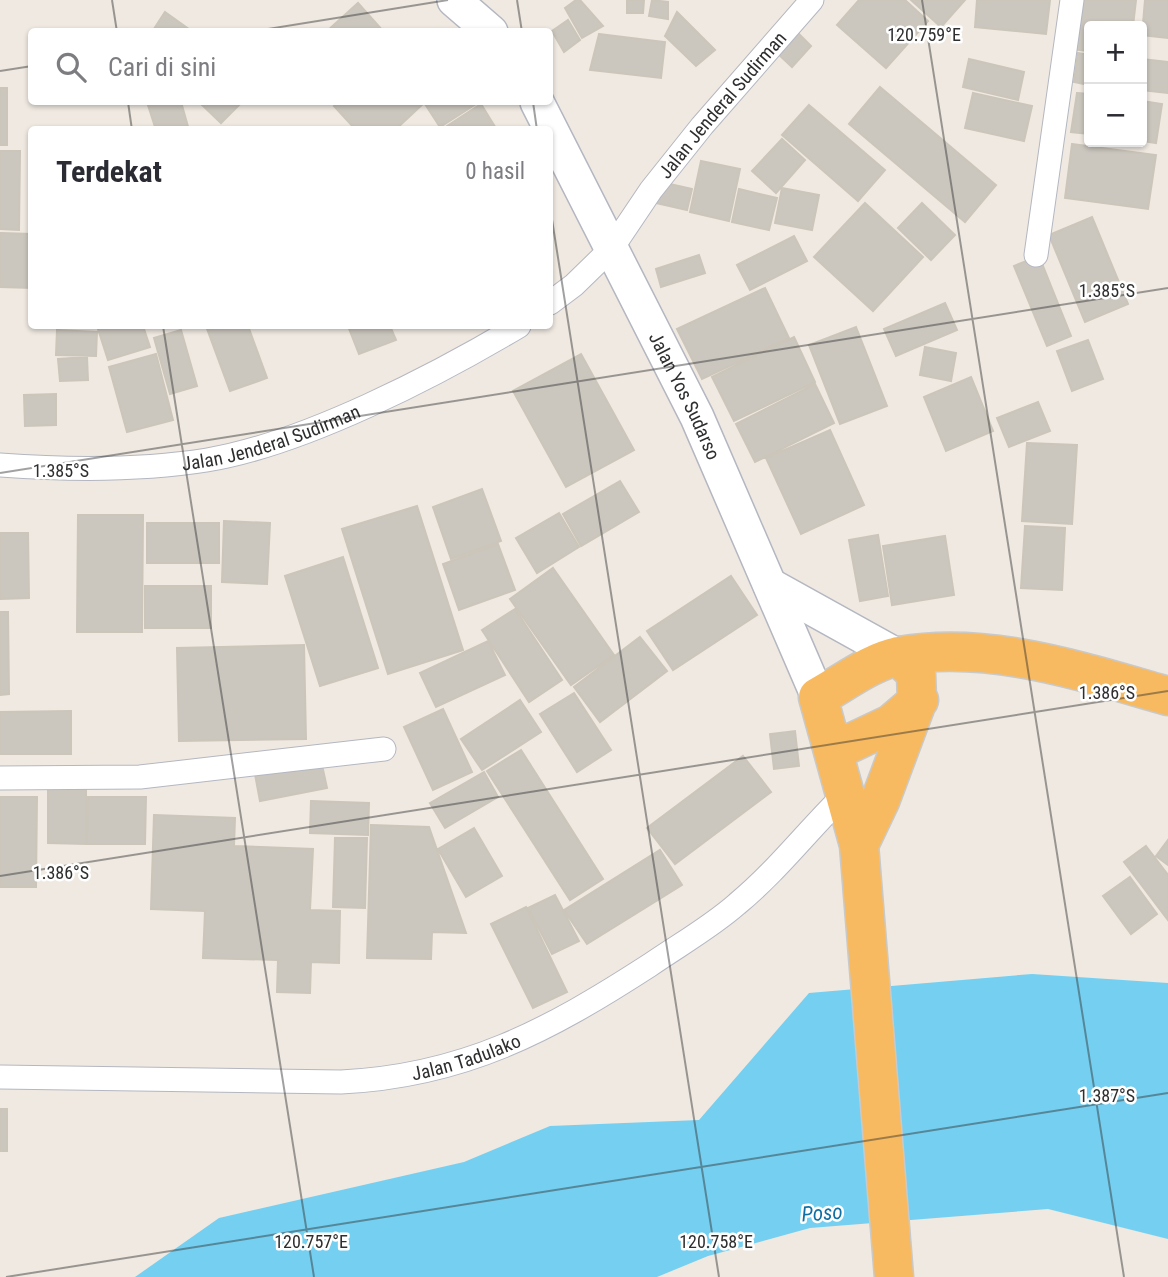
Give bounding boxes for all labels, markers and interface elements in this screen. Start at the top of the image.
map controls [1084,21,1147,147]
button: + [1084,21,1147,84]
text: 120.759°E [887,24,961,45]
street label: Jalan Jenderal Sudirman [654,27,791,183]
search box [28,28,553,105]
icon: search [52,48,90,86]
text: Cari di sini [108,52,216,82]
button: − [1084,84,1147,147]
text: Terdekat [56,154,162,189]
text: 0 hasil [465,158,525,185]
text: 1.385°S [1079,280,1135,301]
street label: Jalan Yos Sudarso [644,328,725,463]
street label: Jalan Jenderal Sudirman [181,400,364,475]
text: 1.385°S [33,460,89,481]
text: 1.386°S [1079,682,1135,703]
text: 1.386°S [33,862,89,883]
street label: Jalan Tadulako [410,1029,524,1085]
text: 1.387°S [1079,1085,1135,1106]
water label: Poso [801,1200,843,1226]
text: 120.757°E [274,1231,348,1252]
text: 120.758°E [679,1231,753,1252]

